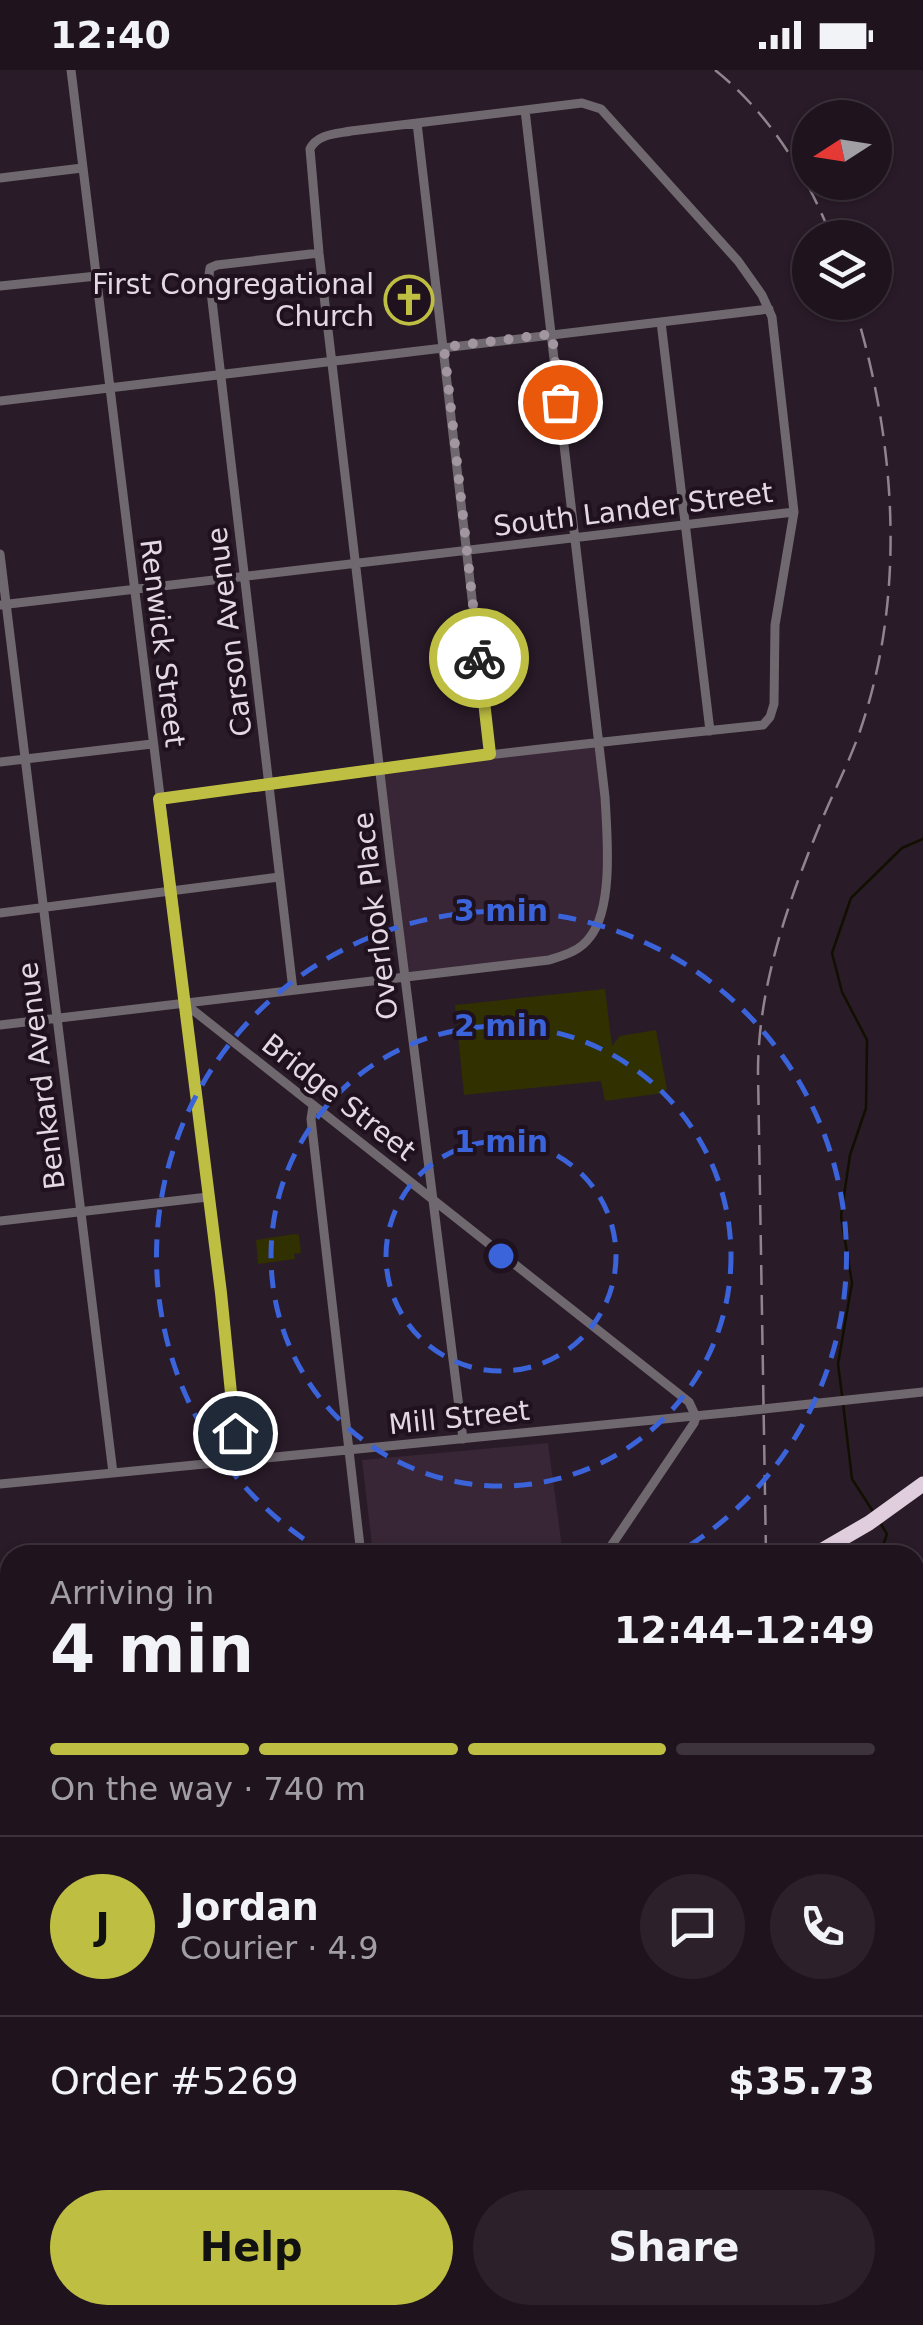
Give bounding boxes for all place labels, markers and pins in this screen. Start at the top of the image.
place label: First Congregational Church [92,268,374,333]
church icon: First Congregational Church [383,274,435,326]
pin [518,360,603,445]
centre of rings [483,1238,519,1274]
pin [193,1391,278,1476]

